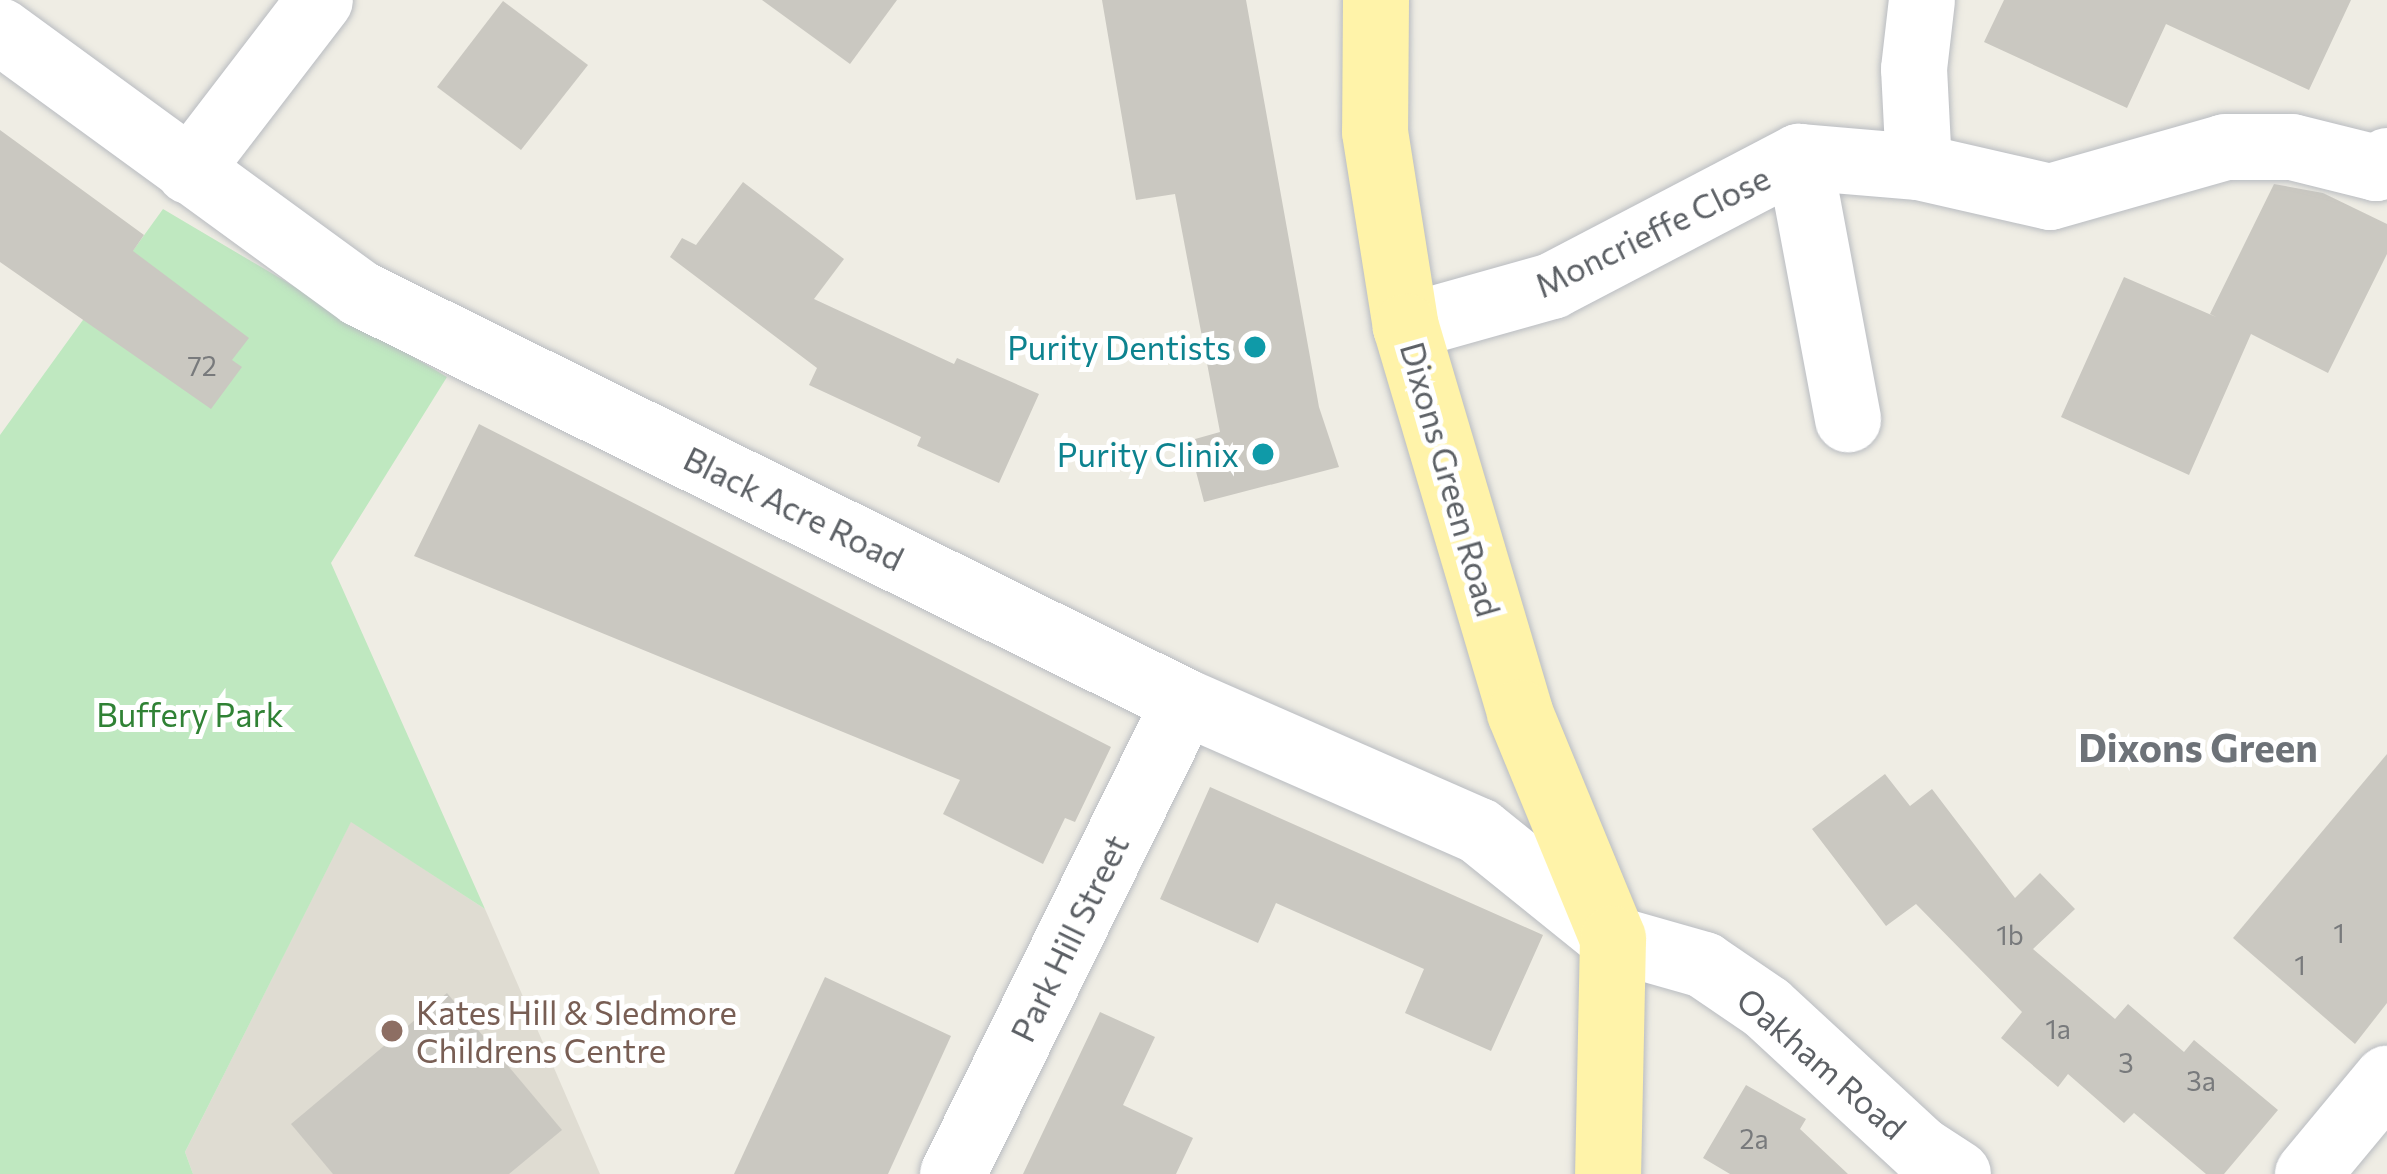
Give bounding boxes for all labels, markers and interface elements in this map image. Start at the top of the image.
street label: Moncrieffe Close [1528,157,1776,305]
place label: Purity Dentists [1007,327,1231,367]
marker: Purity Dentists [1242,334,1268,360]
street label: Dixons Green Road [1393,337,1509,621]
house number: 72 [187,350,217,382]
place label: Purity Clinix [1057,434,1239,474]
street label: Black Acre Road [678,438,910,578]
marker: Purity Clinix [1250,441,1276,467]
park label: Buffery Park [96,694,284,734]
district label: Dixons Green [2078,723,2318,769]
street label: Park Hill Street [1002,828,1136,1048]
house number: 1 [2333,917,2345,949]
house number: 1b [1996,919,2024,951]
house number: 1 [2294,949,2306,981]
street label: Oakham Road [1730,979,1914,1147]
place label: Kates Hill & Sledmore Childrens Centre [416,992,737,1070]
house number: 1a [2045,1013,2071,1045]
marker: Kates Hill & Sledmore Childrens Centre [379,1018,405,1044]
house number: 3 [2118,1047,2134,1079]
house number: 3a [2186,1065,2216,1097]
house number: 2a [1739,1123,1769,1155]

